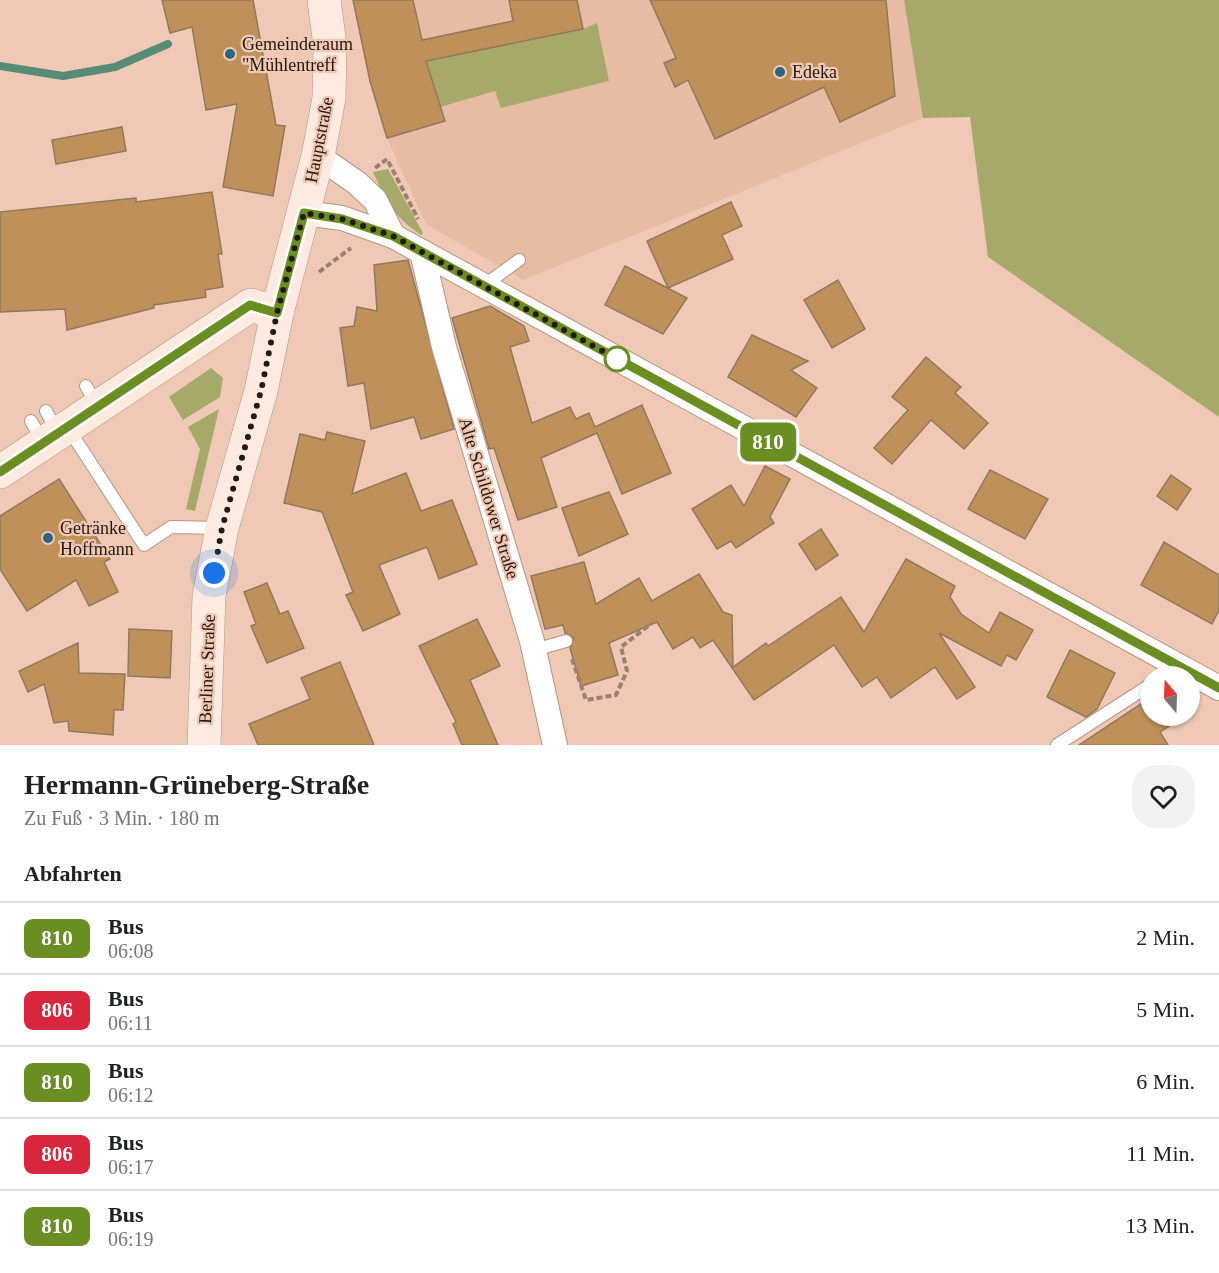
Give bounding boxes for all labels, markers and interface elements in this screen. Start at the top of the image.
place label: Gemeinderaum "Mühlentreff [242,34,353,75]
marker: Gemeinderaum "Mühlentreff [223,47,237,61]
place label: Edeka [792,62,837,82]
marker: Edeka [773,65,787,79]
street label: Hauptstraße [301,95,337,185]
unlabelled marker [604,346,630,372]
street label: Alte Schildower Straße [455,415,523,581]
line badge: 810 [734,422,802,462]
text: 810 [752,430,784,454]
place label: Getränke Hoffmann [60,518,134,559]
marker: Getränke Hoffmann [41,531,55,545]
your location [199,558,229,588]
street label: Berliner Straße [195,614,219,724]
north arrow [1140,666,1200,726]
map controls [1140,666,1200,726]
button: heart [1132,765,1195,828]
text: Hermann-Grüneberg-Straße [24,769,369,800]
text: Zu Fuß · 3 Min. · 180 m [24,807,220,829]
text: Abfahrten [24,861,122,886]
text: Bus [108,914,143,939]
text: 2 Min. [1136,925,1195,950]
text: 810 [41,926,73,950]
text: 06:08 [108,940,154,962]
text: Bus [108,986,143,1011]
text: 5 Min. [1136,997,1195,1022]
text: 806 [41,998,73,1022]
text: 06:11 [108,1012,153,1034]
text: Bus [108,1058,143,1083]
text: 6 Min. [1136,1069,1195,1094]
text: 810 [41,1070,73,1094]
text: 06:12 [108,1084,154,1106]
text: Bus [108,1130,143,1155]
text: 11 Min. [1126,1141,1195,1166]
text: 806 [41,1142,73,1166]
text: 06:17 [108,1156,154,1178]
text: Bus [108,1202,143,1227]
text: 13 Min. [1125,1213,1195,1238]
text: 810 [41,1214,73,1238]
text: 06:19 [108,1228,154,1250]

